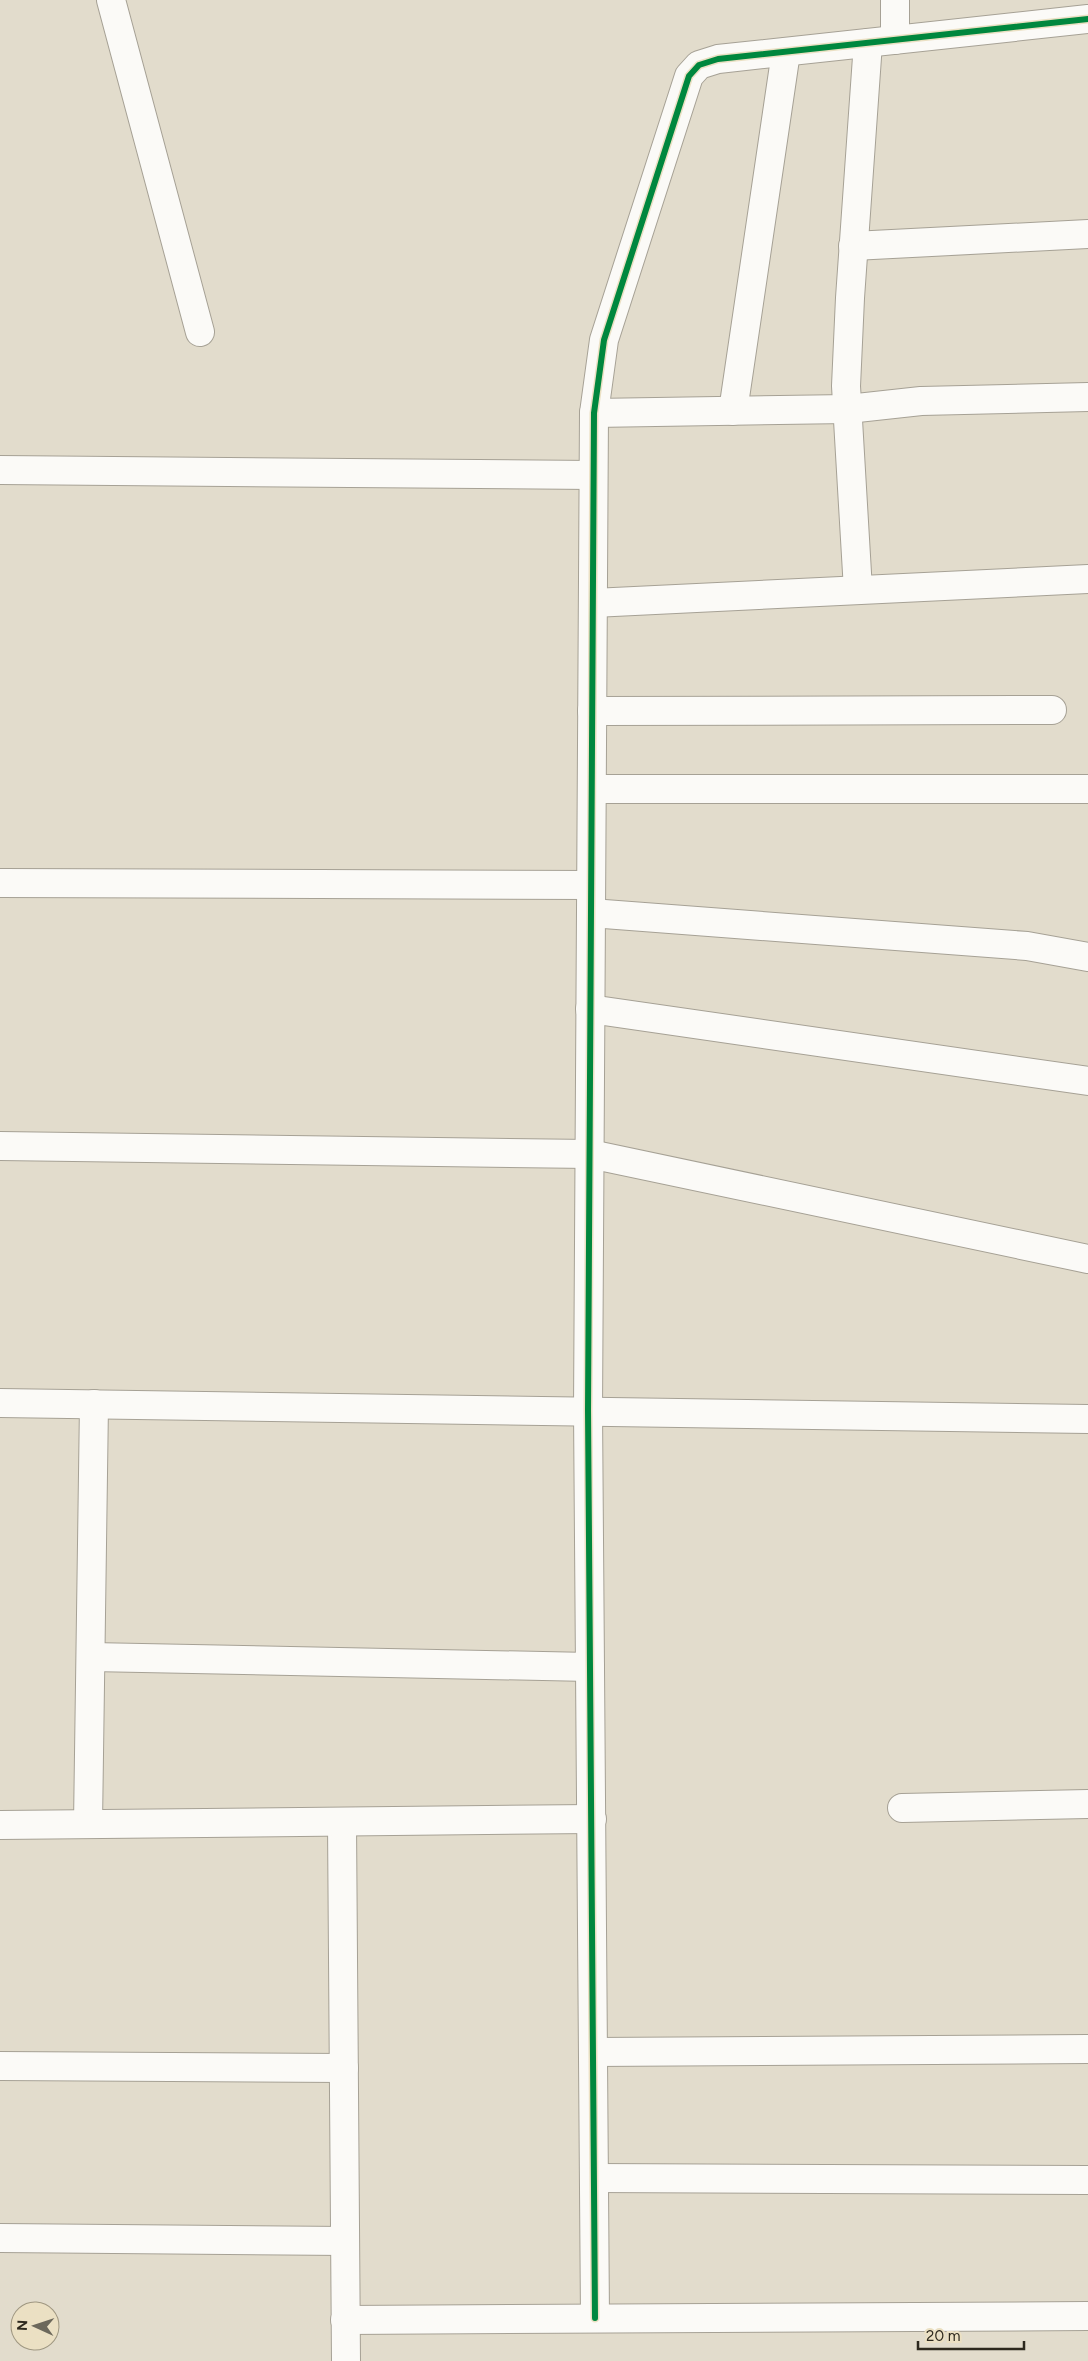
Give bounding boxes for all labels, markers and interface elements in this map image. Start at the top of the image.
north arrow [10,2301,60,2351]
scale bar [918,2318,1024,2350]
text: N [14,2319,31,2331]
text: 20 m [926,2327,960,2345]

